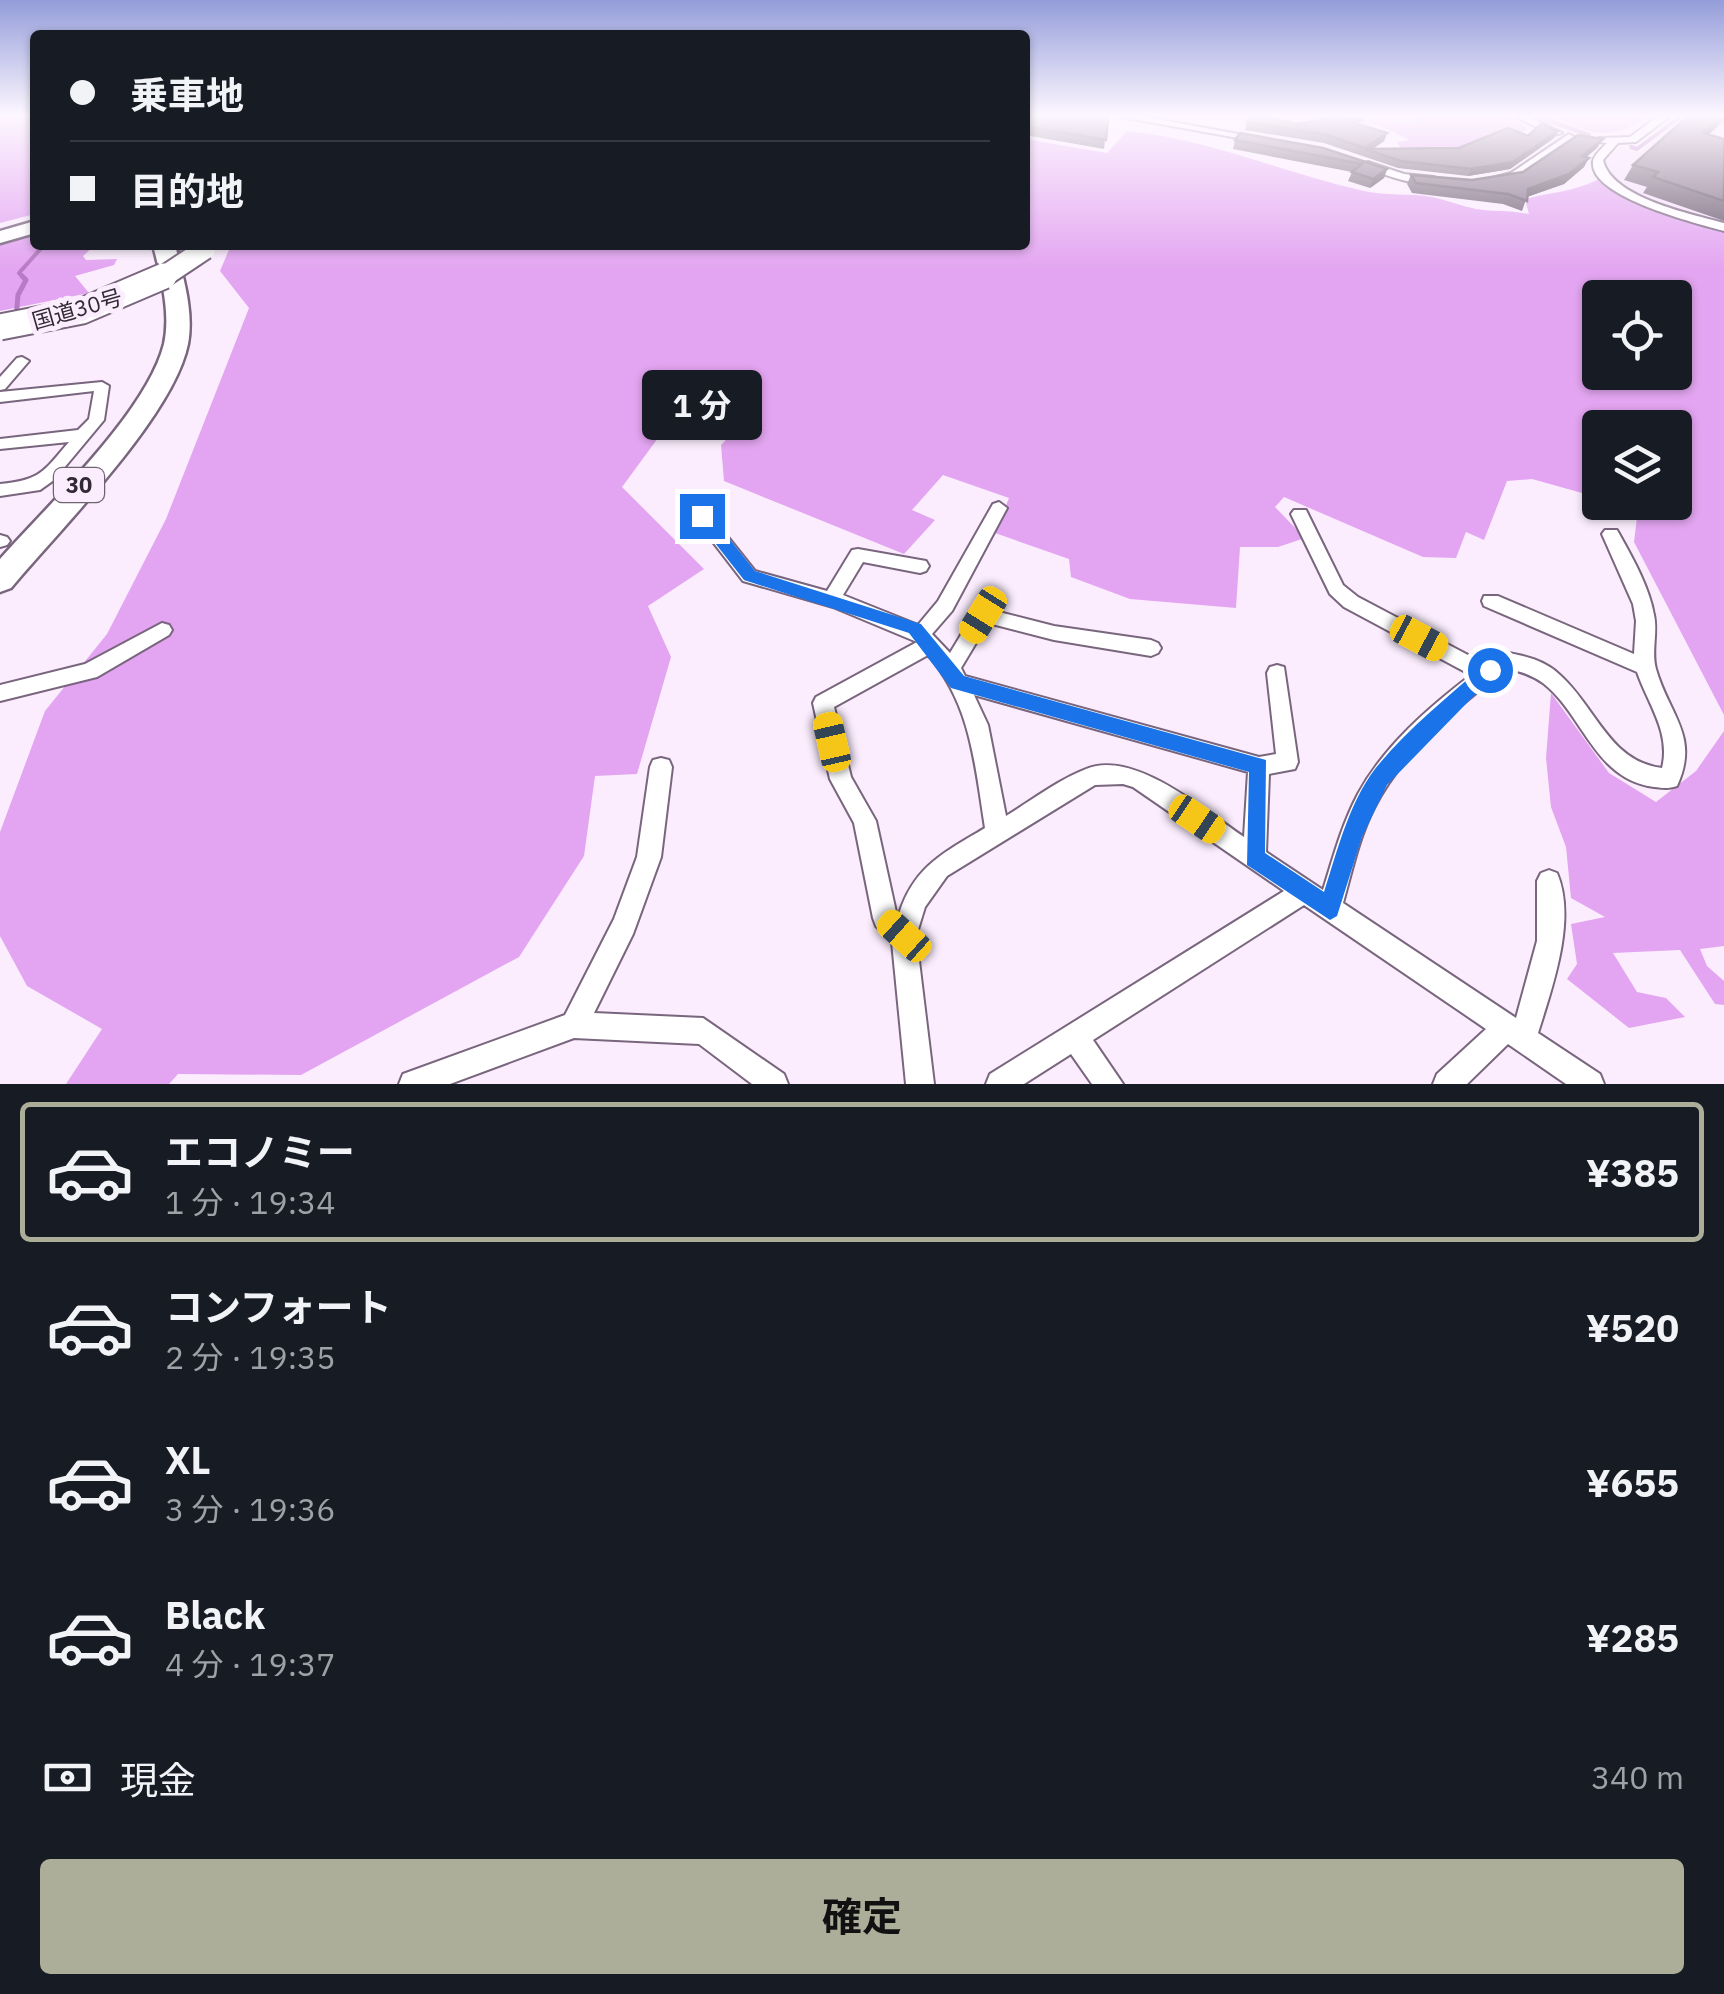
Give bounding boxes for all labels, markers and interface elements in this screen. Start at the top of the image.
text: 乗車地 [130,70,244,119]
text: 目的地 [130,166,244,215]
map controls [1582,280,1692,520]
button: locate [1582,280,1692,390]
street label: 国道30号 [28,282,125,335]
callout: 1 分 [642,371,762,441]
text: 1 分 [673,384,731,426]
button: layers [1582,410,1692,520]
road number: 30 [54,468,104,502]
route end [680,494,725,539]
car [954,582,1012,648]
car [1385,611,1453,665]
route start [1468,648,1513,693]
car [811,709,853,775]
car [1164,790,1230,848]
car [872,905,936,967]
icon: car [45,1127,135,1217]
text: エコノミー [165,1127,355,1176]
text: ¥385 [1586,1148,1679,1197]
text: 1 分 · 19:34 [165,1181,335,1223]
icon: car [45,1282,135,1372]
text: コンフォート [165,1282,392,1331]
text: ¥520 [1586,1303,1679,1352]
text: 2 分 · 19:35 [165,1336,335,1378]
text: XL [165,1435,211,1484]
icon: car [45,1437,135,1527]
text: ¥655 [1586,1458,1679,1507]
text: 3 分 · 19:36 [165,1488,335,1530]
text: Black [165,1590,265,1639]
icon: car [45,1592,135,1682]
text: ¥285 [1586,1613,1679,1662]
text: 4 分 · 19:37 [165,1643,335,1685]
icon: cash [40,1750,95,1805]
text: 現金 [120,1755,196,1804]
text: 340 m [1591,1756,1684,1798]
button: 確定 [40,1859,1684,1974]

